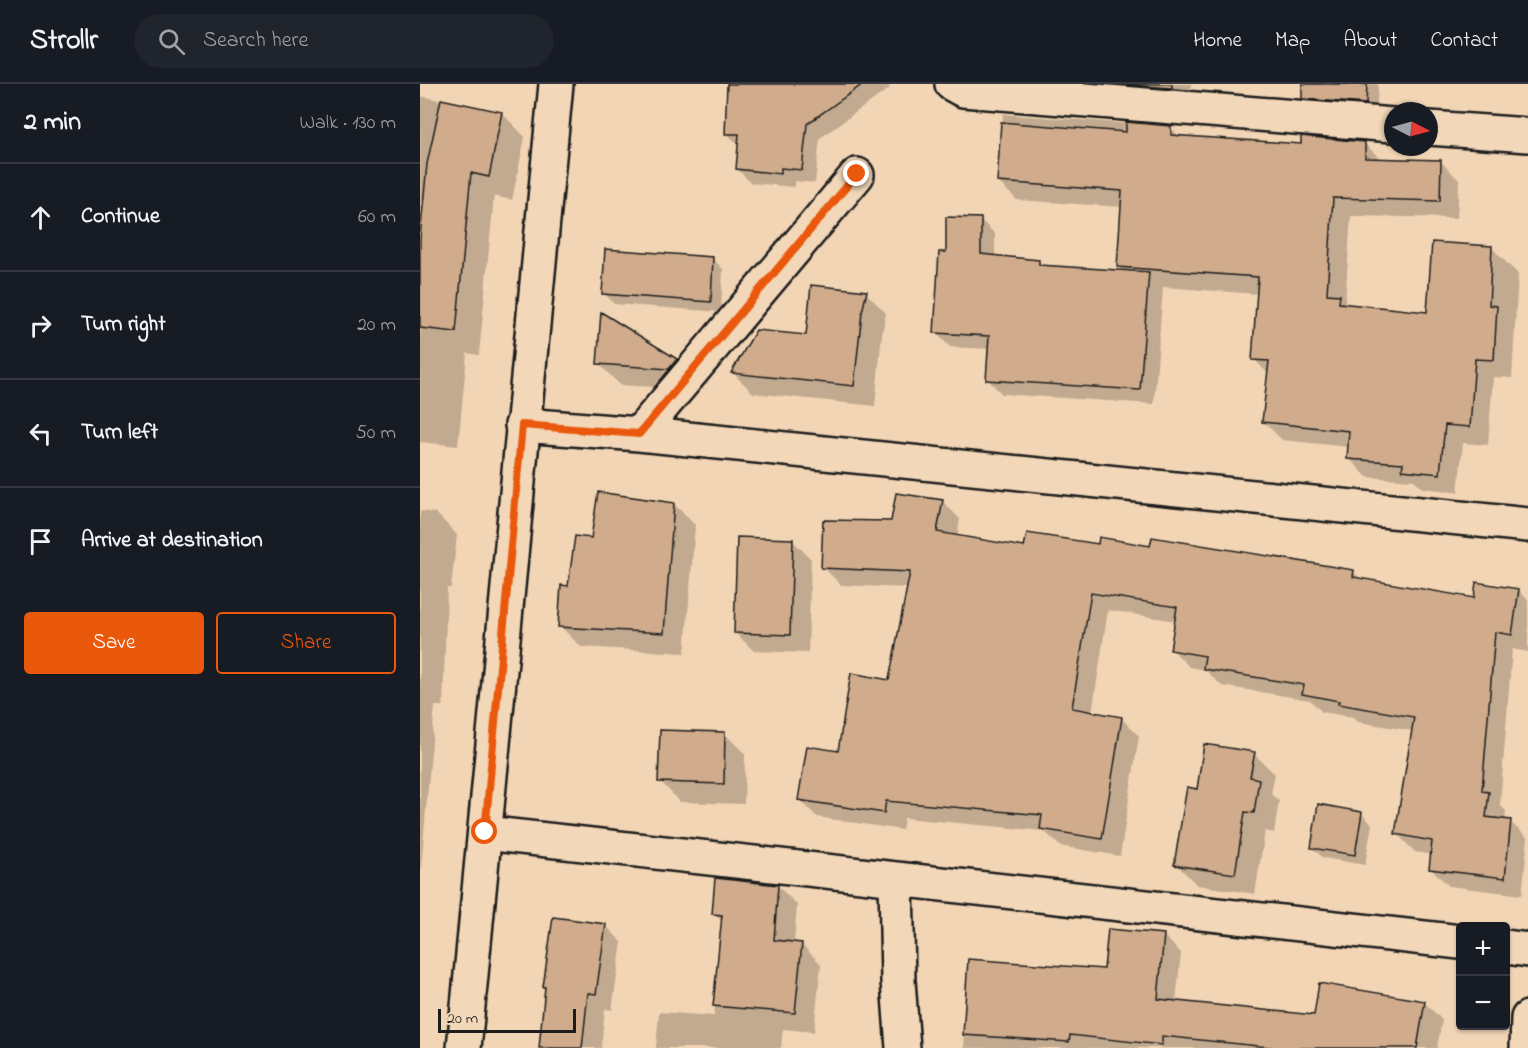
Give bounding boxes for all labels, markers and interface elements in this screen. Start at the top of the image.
search box [134,14,554,68]
text: Strollr [30,21,98,62]
icon: search [155,25,188,58]
text: Search here [203,25,308,57]
text: Home [1193,26,1242,56]
text: Map [1275,26,1310,56]
text: About [1343,26,1397,56]
text: Contact [1430,26,1498,56]
north arrow [1384,102,1438,156]
text: 2 min [24,104,81,142]
text: Walk · 130 m [300,109,396,138]
route end [843,160,869,186]
icon: ahead [24,201,57,234]
text: Continue [81,201,160,233]
text: 60 m [358,203,396,232]
icon: right [24,309,57,342]
text: Turn right [81,309,166,341]
text: 20 m [357,311,396,340]
icon: left [24,417,57,450]
text: Turn left [81,417,158,449]
text: 50 m [355,419,396,448]
icon: arrive [24,525,57,558]
text: Arrive at destination [81,525,263,557]
button: Save [24,612,204,674]
button: Share [216,612,396,674]
route start [471,818,497,844]
map controls [1456,922,1510,1030]
button: + [1456,922,1510,976]
button: − [1456,976,1510,1030]
scale bar [438,1006,576,1034]
text: 20 m [447,1007,478,1031]

